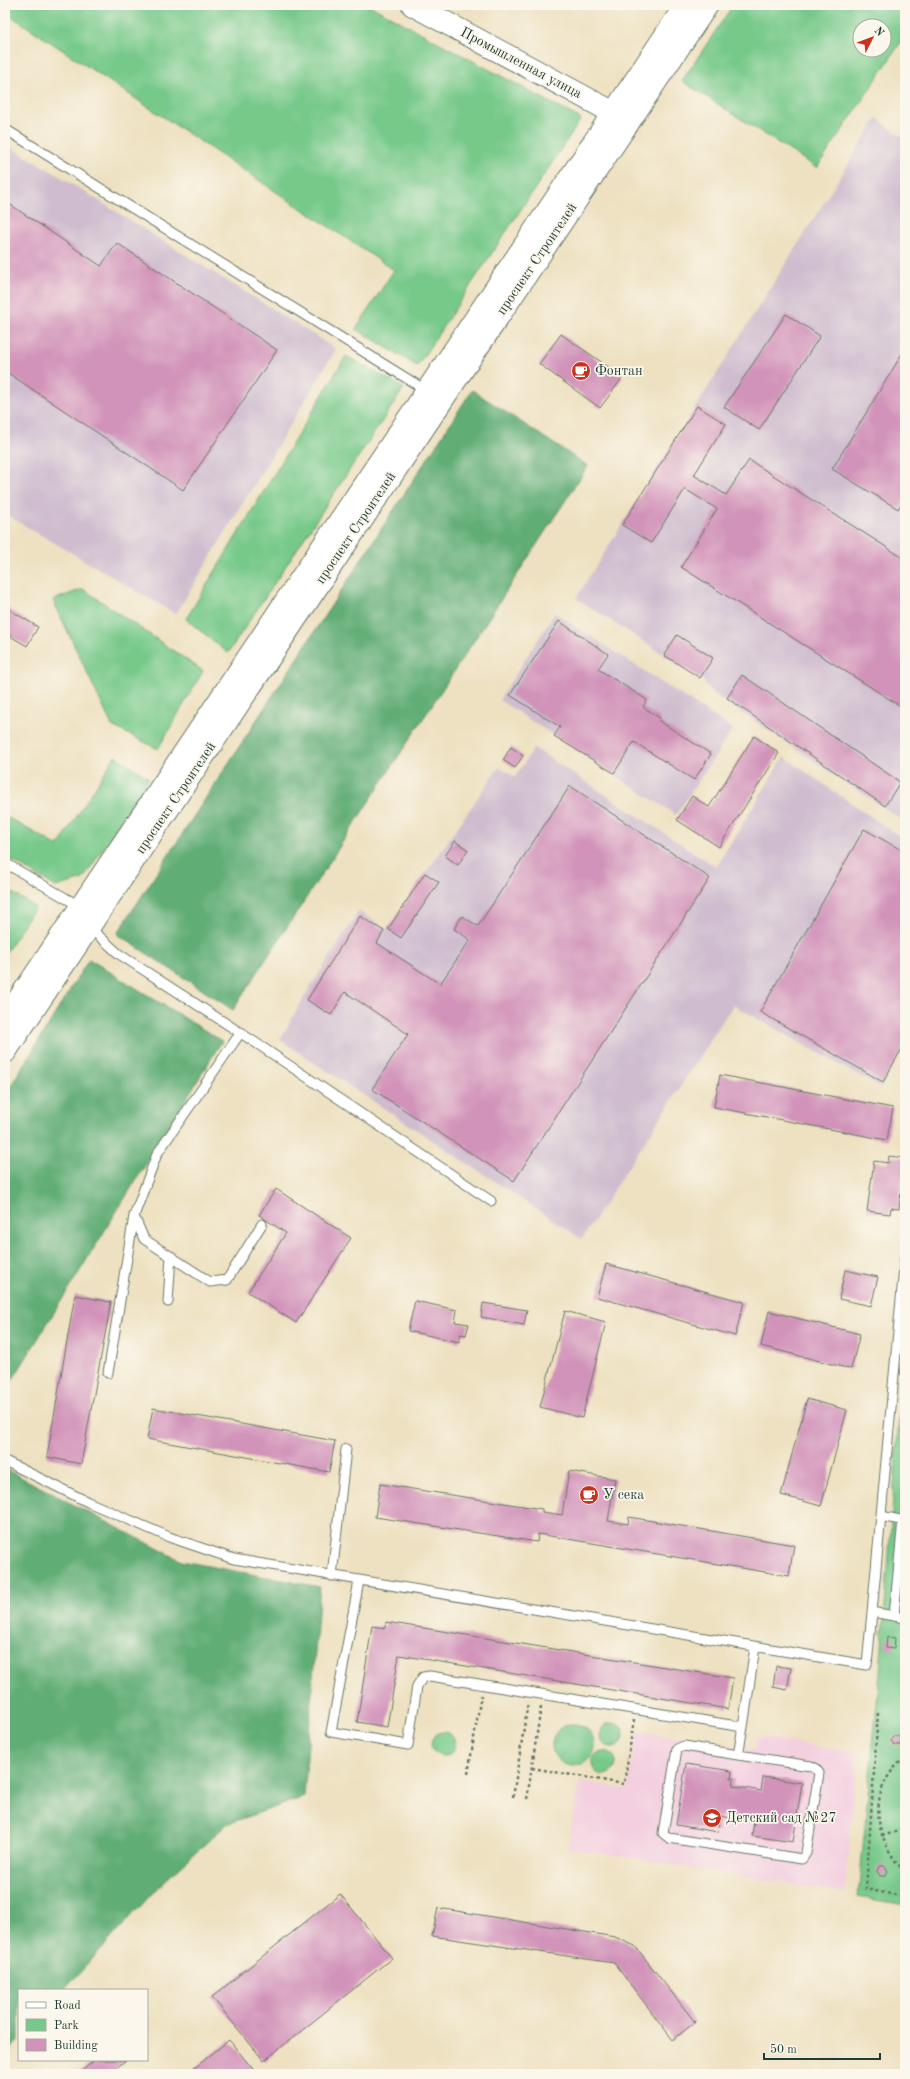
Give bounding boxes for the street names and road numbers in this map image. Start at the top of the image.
street label: Промышленная улица [458,25,584,101]
street label: проспект Строителей [494,201,580,317]
street label: проспект Строителей [313,470,399,586]
street label: проспект Строителей [133,740,219,856]

